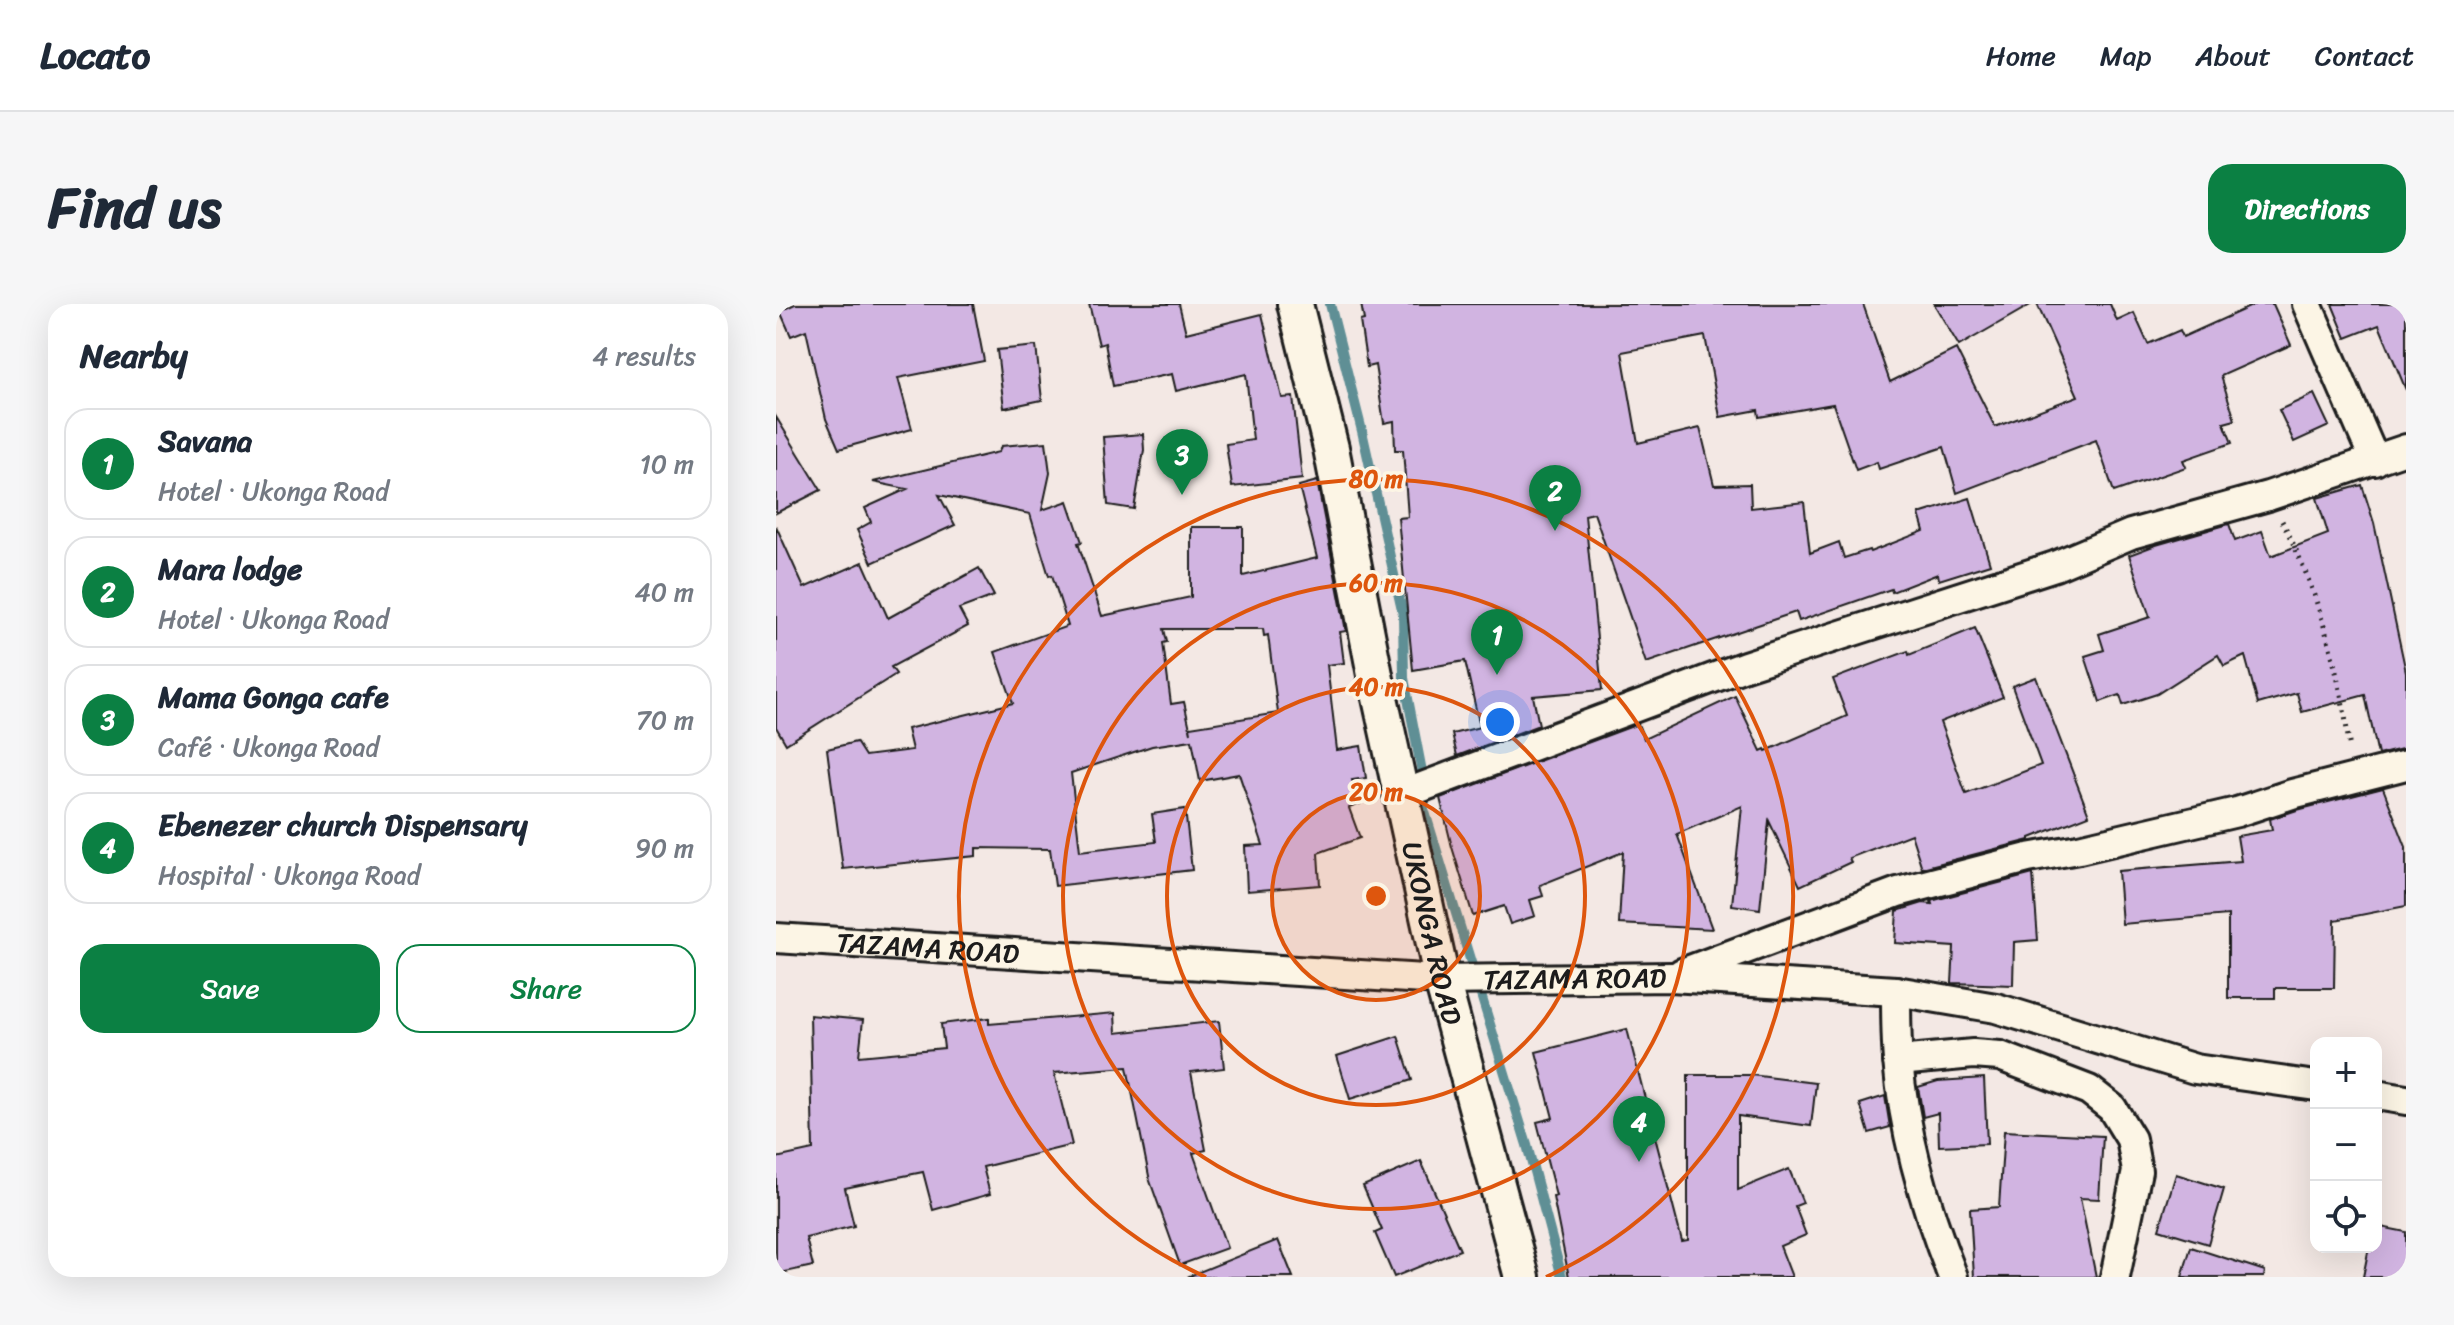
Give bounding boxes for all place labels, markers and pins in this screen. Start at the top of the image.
pin: 3 [1156,429,1208,495]
pin: 2 [1529,465,1581,531]
pin: 1 [1471,609,1523,675]
centre of rings [1362,882,1390,910]
pin: 4 [1613,1096,1665,1162]

